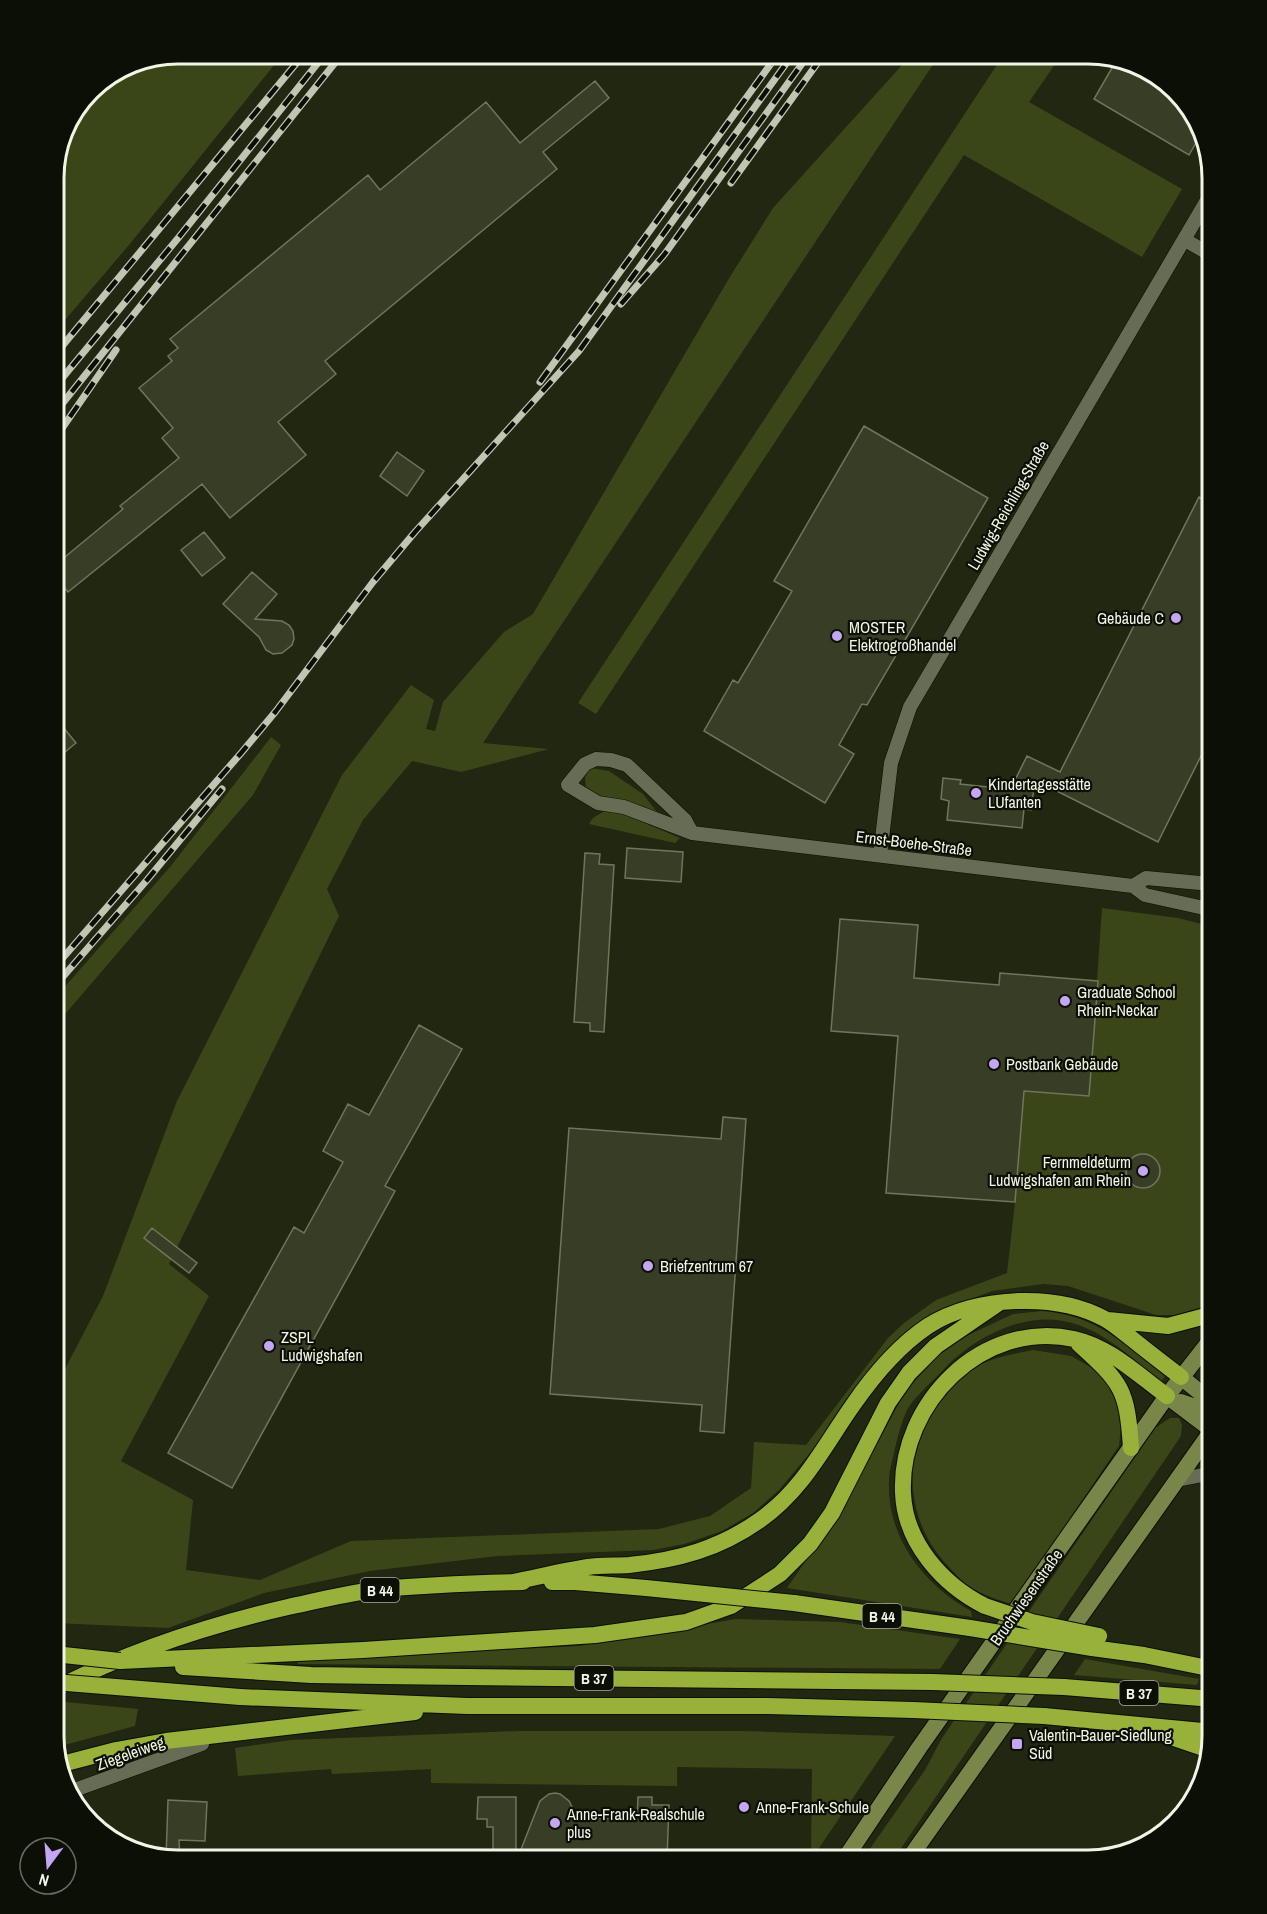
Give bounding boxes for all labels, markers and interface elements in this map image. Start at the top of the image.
street label: Ludwig-Reichling-Straße [962,436,1054,574]
place label: Gebäude C [1097,607,1164,629]
marker: Gebäude C [1169,611,1183,625]
place label: MOSTER Elektrogroßhandel [849,616,956,656]
marker: MOSTER Elektrogroßhandel [830,629,844,643]
place label: Kindertagesstätte LUfanten [988,773,1091,813]
marker: Kindertagesstätte LUfanten [969,786,983,800]
street label: Ernst-Boehe-Straße [855,825,973,861]
place label: Graduate School Rhein-Neckar [1077,981,1176,1021]
marker: Graduate School Rhein-Neckar [1058,994,1072,1008]
place label: Postbank Gebäude [1006,1053,1118,1075]
marker: Postbank Gebäude [987,1057,1001,1071]
place label: Fernmeldeturm Ludwigshafen am Rhein [989,1151,1131,1191]
marker: Fernmeldeturm Ludwigshafen am Rhein [1136,1164,1150,1178]
place label: Briefzentrum 67 [660,1255,753,1277]
marker: Briefzentrum 67 [641,1259,655,1273]
place label: ZSPL Ludwigshafen [281,1326,363,1366]
marker: ZSPL Ludwigshafen [262,1339,276,1353]
street label: Bruchwiesenstraße [985,1544,1067,1650]
road number: B 44 [360,1578,400,1602]
road number: B 44 [862,1604,902,1628]
road number: B 37 [574,1666,614,1690]
road number: B 37 [1120,1681,1158,1705]
place label: Valentin-Bauer-Siedlung Süd [1029,1724,1172,1764]
street label: Ziegeleiweg [93,1730,168,1776]
marker: Valentin-Bauer-Siedlung Süd [1010,1737,1024,1751]
place label: Anne-Frank-Schule [755,1796,869,1818]
marker: Anne-Frank-Schule [737,1800,751,1814]
place label: Anne-Frank-Realschule plus [566,1803,705,1843]
marker: Anne-Frank-Realschule plus [548,1816,562,1830]
north arrow [18,1836,78,1896]
text: N [36,1869,51,1892]

